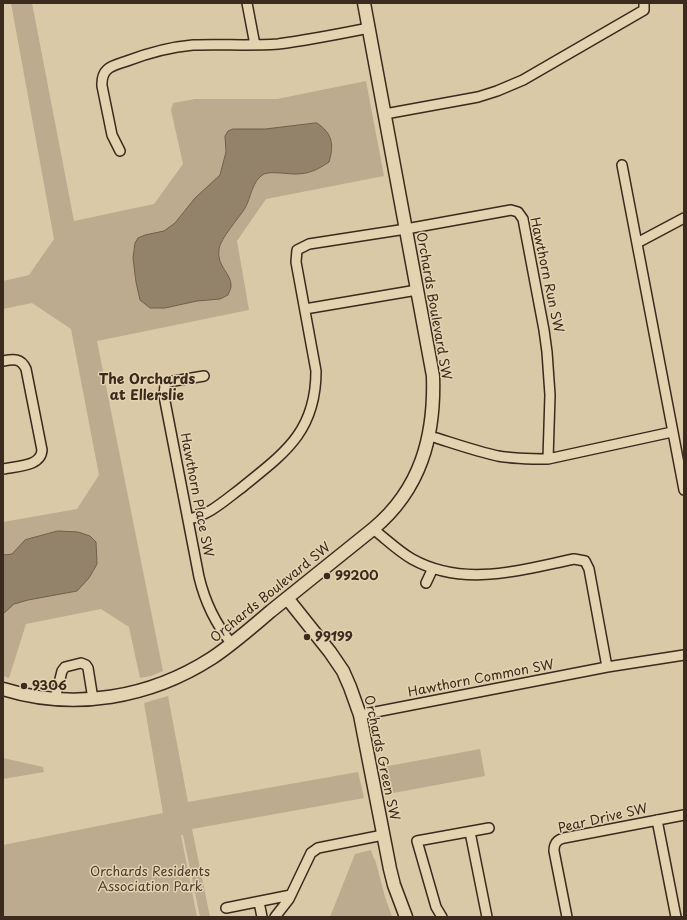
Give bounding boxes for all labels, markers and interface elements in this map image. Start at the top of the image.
street label: Hawthorn Run SW [526,216,566,334]
street label: Orchards Boulevard SW [412,231,454,381]
district label: The Orchards at Ellerslie [99,372,195,404]
street label: Hawthorn Place SW [176,431,216,559]
street label: Orchards Boulevard SW [208,540,334,646]
place label: 99200 [335,568,379,584]
marker: 99200 [322,571,332,581]
place label: 99199 [315,629,353,645]
marker: 99199 [302,632,312,642]
street label: Hawthorn Common SW [407,657,555,701]
place label: 9306 [32,678,67,694]
marker: 9306 [19,681,29,691]
street label: Orchards Green SW [360,694,402,822]
street label: Pear Drive SW [557,801,649,837]
park label: Orchards Residents Association Park [90,864,210,895]

